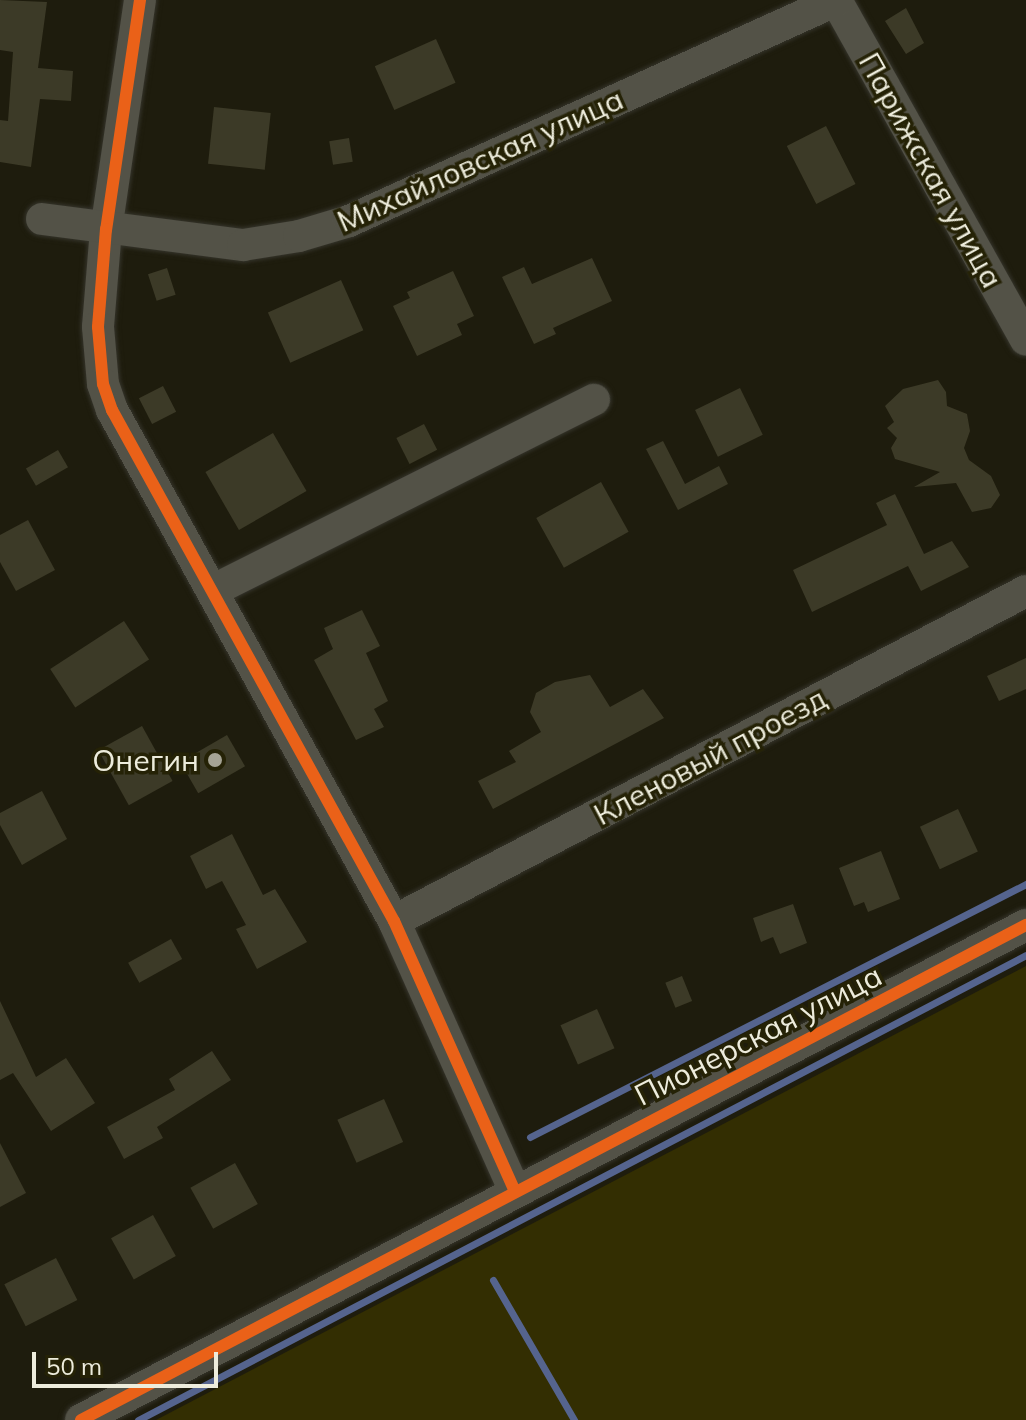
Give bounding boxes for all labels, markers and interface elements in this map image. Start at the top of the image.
street label: Парижская улица [852,46,1010,294]
street label: Михайловская улица [332,81,628,239]
street label: Кленовый проезд [588,680,832,832]
place label: Онегин [92,742,199,778]
marker: Онегин [206,751,224,769]
street label: Пионерская улица [628,957,888,1113]
scale bar [36,1336,222,1386]
text: 50 m [46,1351,102,1381]

